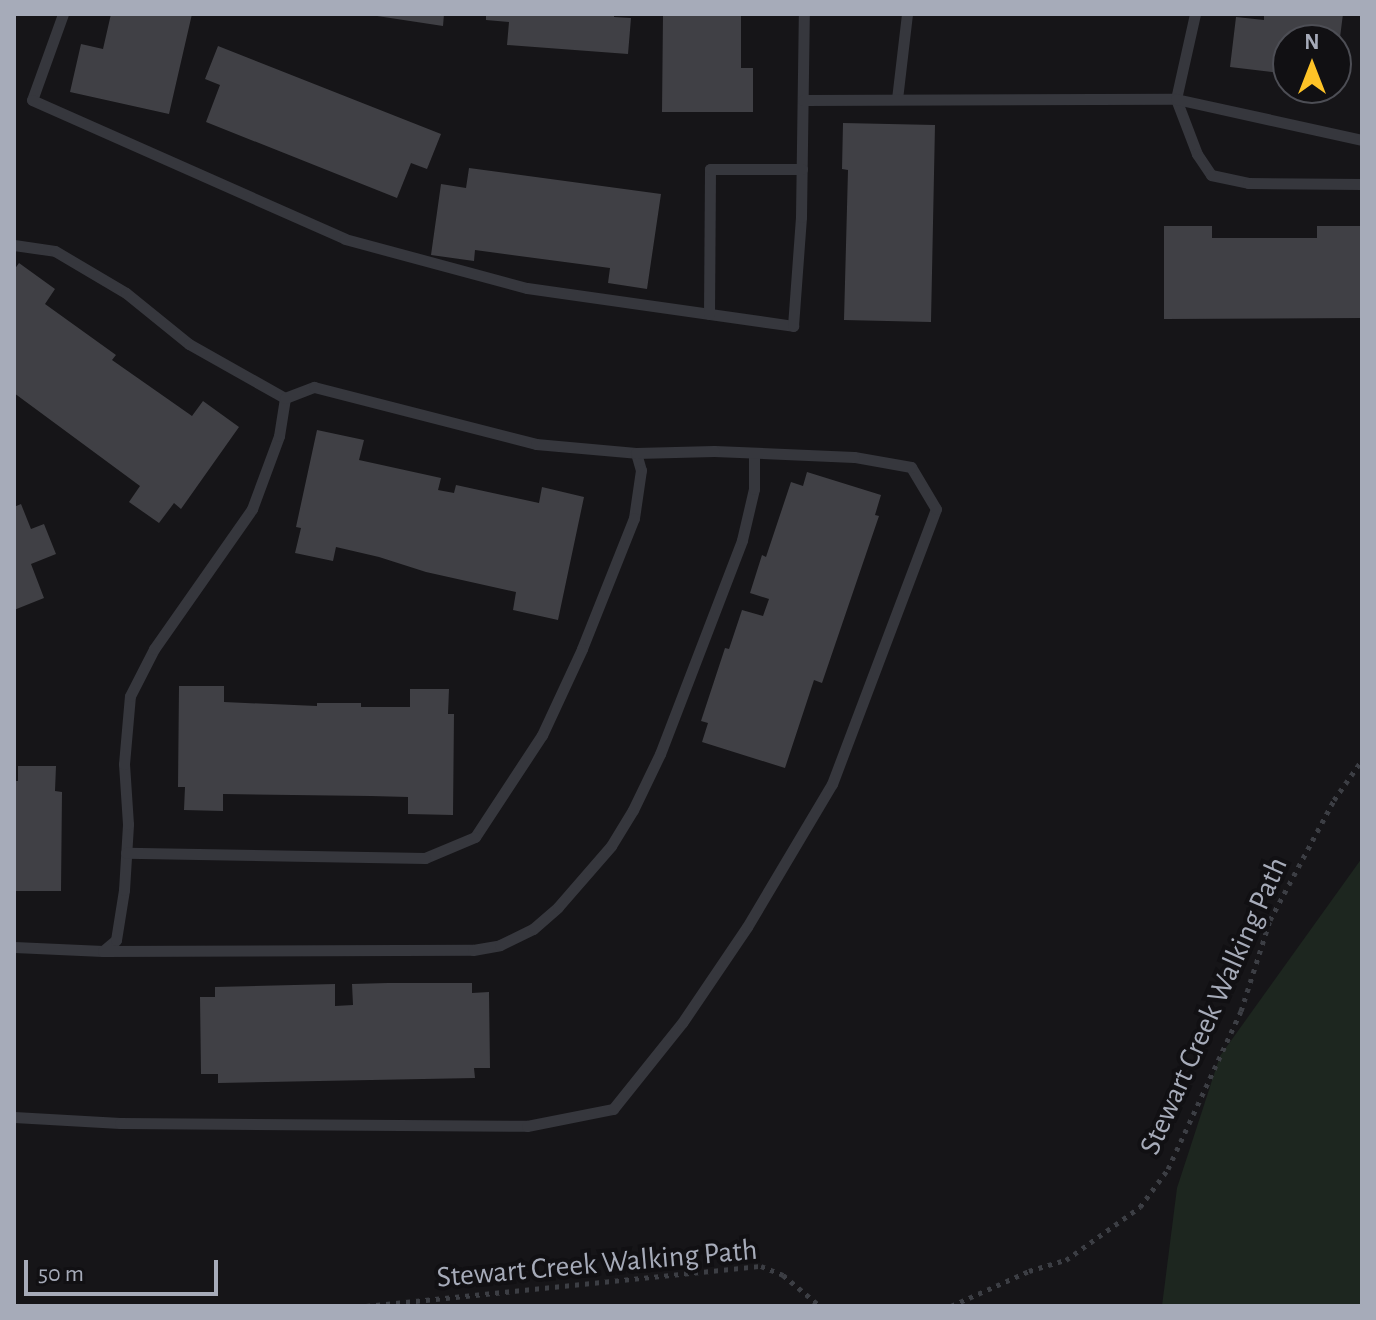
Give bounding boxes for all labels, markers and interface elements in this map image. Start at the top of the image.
north arrow [1272,24,1352,104]
text: N [1304,31,1320,53]
street label: Stewart Creek Walking Path [1132,852,1296,1160]
street label: Stewart Creek Walking Path [435,1232,759,1296]
scale bar [28,1244,222,1294]
text: 50 m [38,1262,84,1286]

